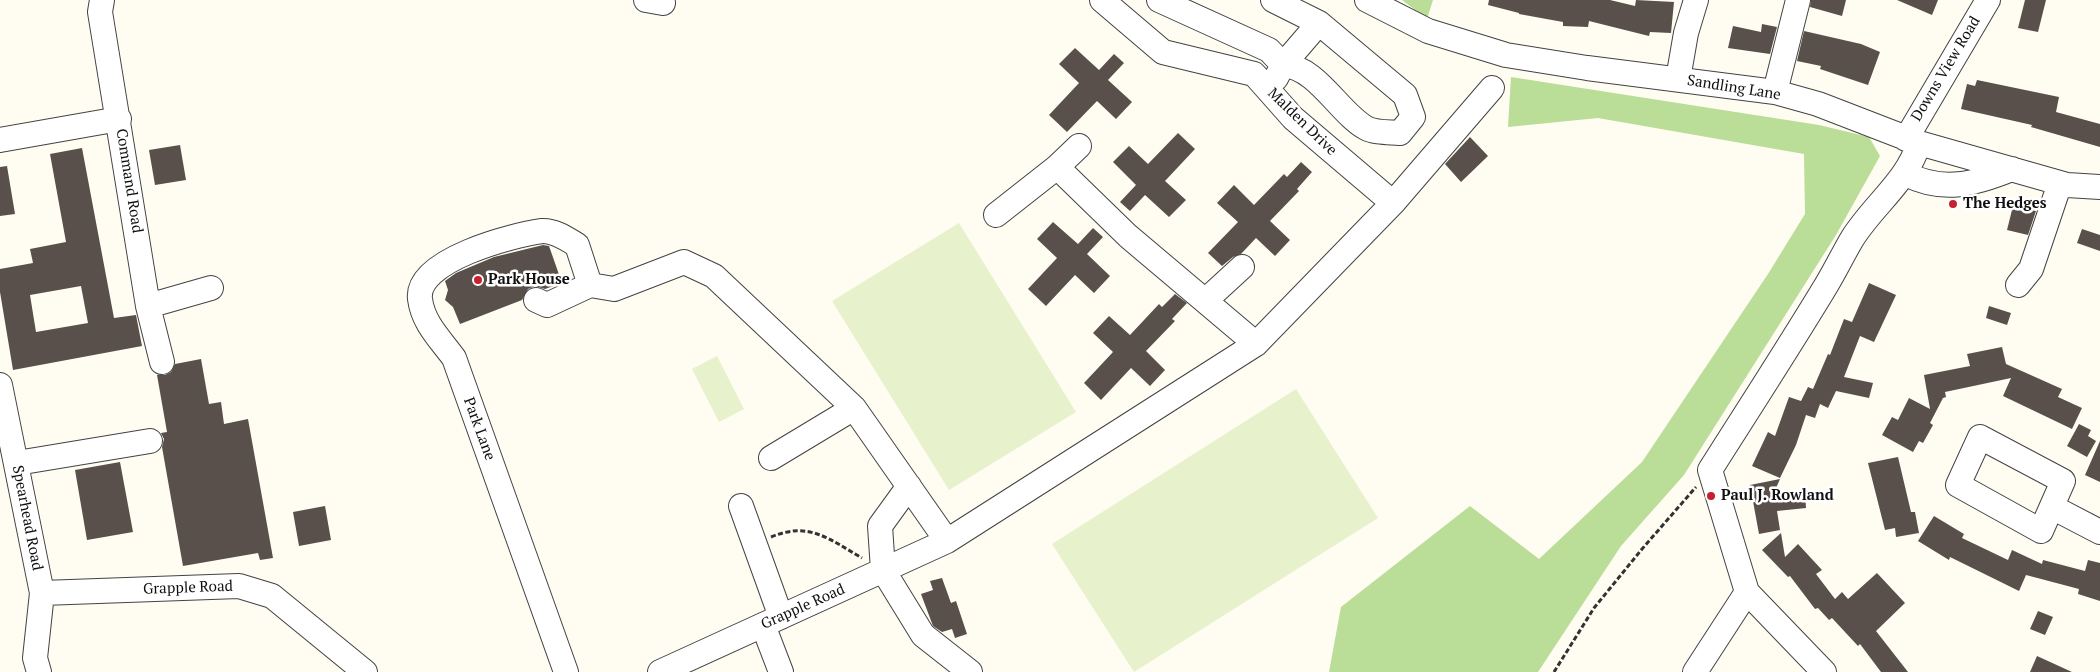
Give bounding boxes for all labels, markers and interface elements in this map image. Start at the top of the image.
street label: Downs View Road [1908,13,1984,125]
street label: Sandling Lane [1686,72,1782,104]
street label: Malden Drive [1264,85,1340,159]
street label: Command Road [112,128,146,234]
place label: The Hedges [1963,195,2047,213]
marker: The Hedges [1947,198,1959,210]
place label: Park House [488,271,570,289]
marker: Park House [472,274,484,286]
street label: Park Lane [459,395,499,463]
street label: Spearhead Road [8,464,46,572]
place label: Paul J. Rowland [1721,487,1834,505]
marker: Paul J. Rowland [1705,490,1717,502]
street label: Grapple Road [143,577,233,599]
street label: Grapple Road [758,581,848,633]

